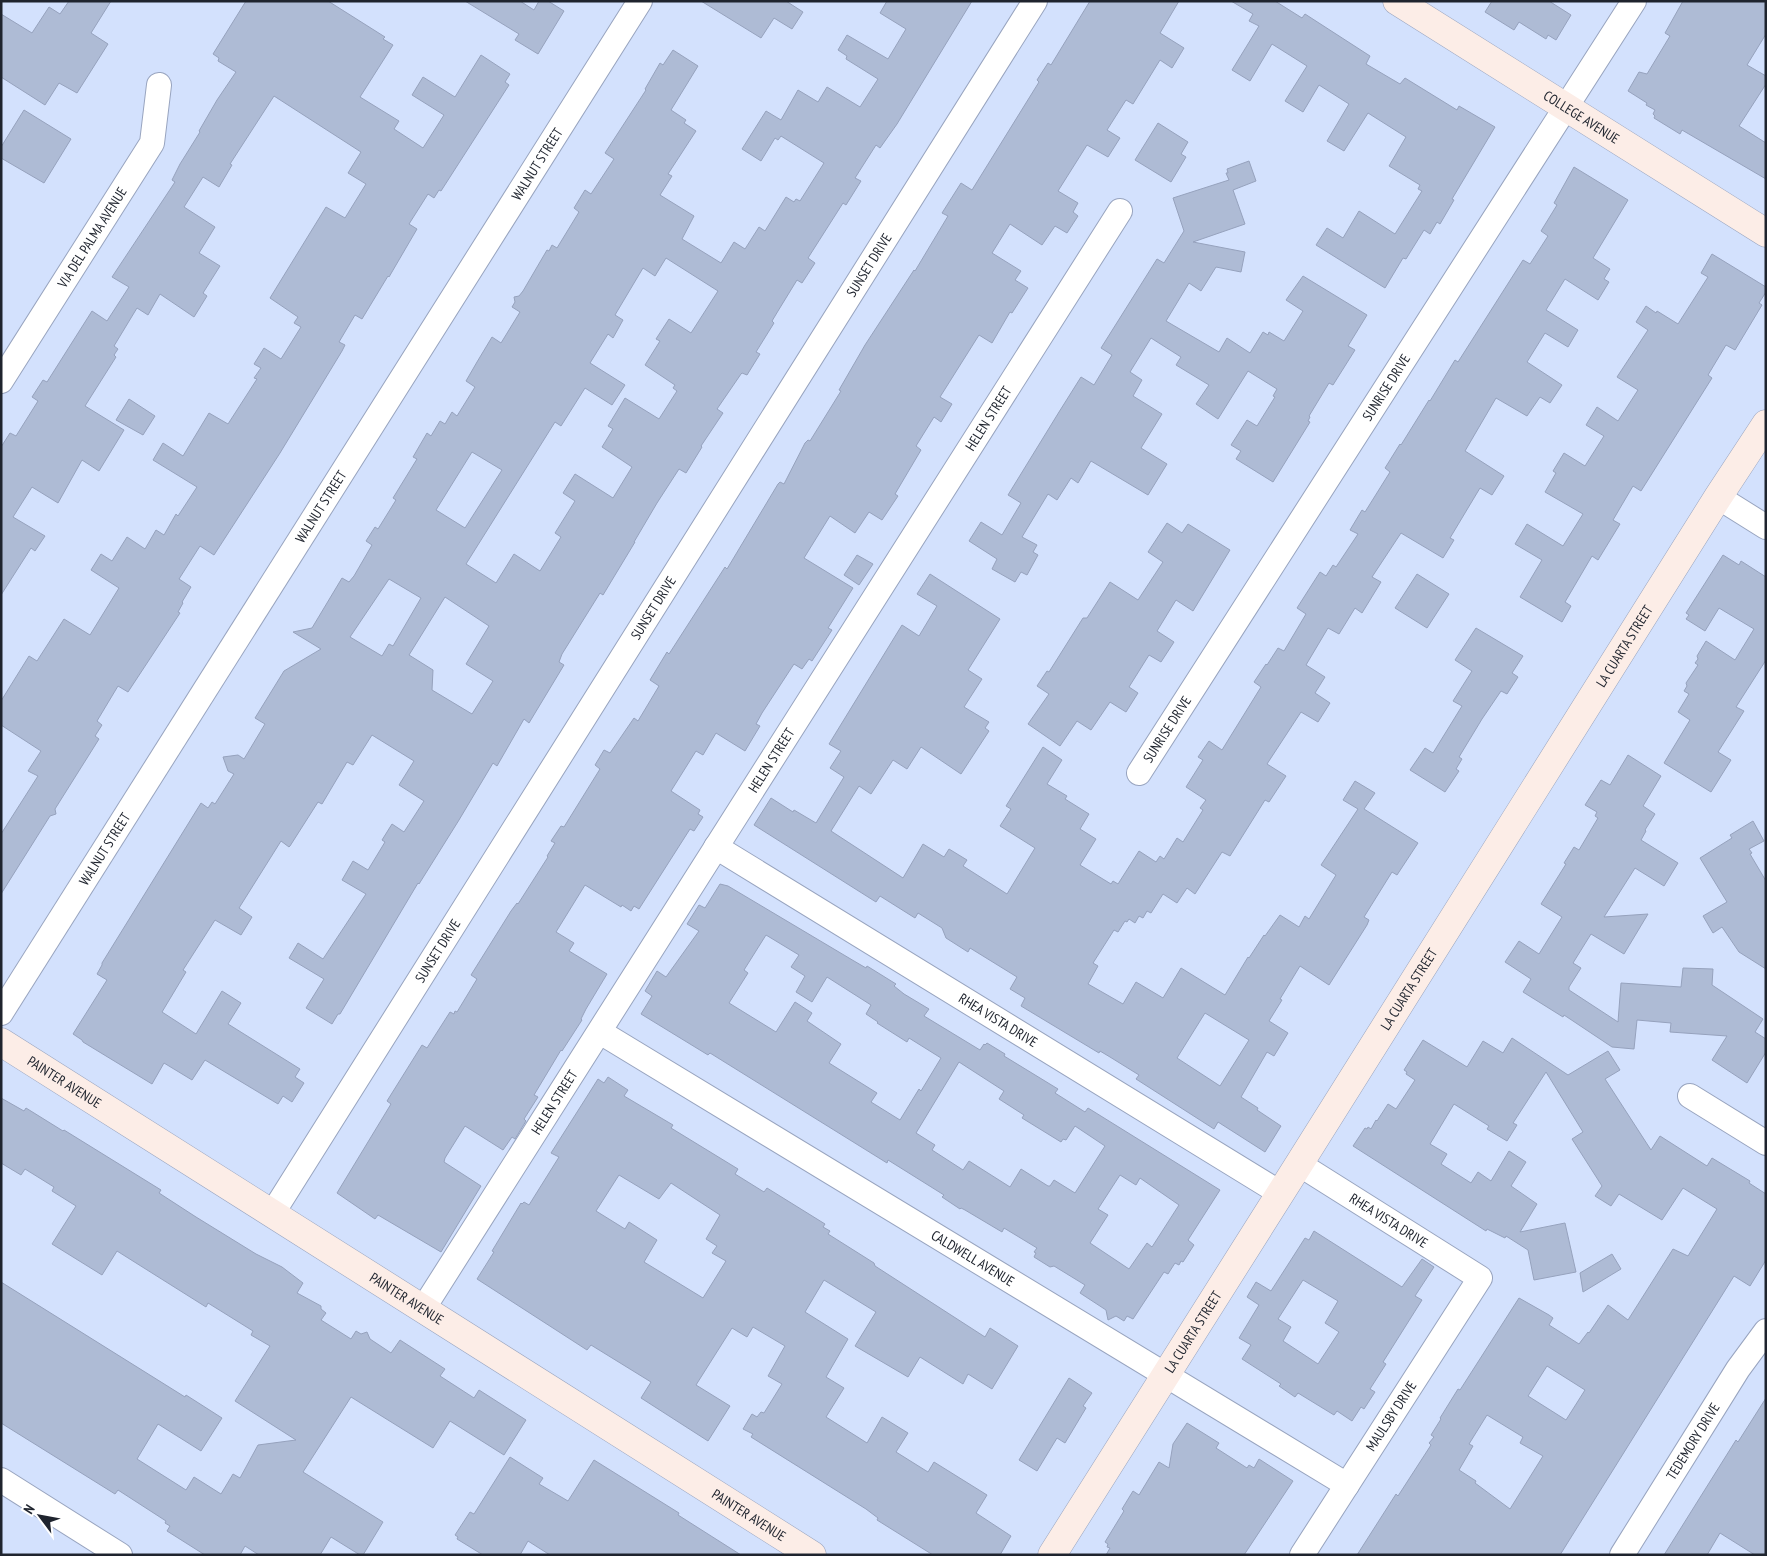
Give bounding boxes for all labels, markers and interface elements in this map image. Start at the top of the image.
street label: COLLEGE AVENUE [1540,86,1623,148]
street label: WALNUT STREET [507,124,567,204]
street label: VIA DEL PALMA AVENUE [53,184,131,292]
street label: SUNSET DRIVE [842,230,896,300]
street label: SUNRISE DRIVE [1358,351,1414,424]
street label: HELEN STREET [961,382,1016,454]
street label: WALNUT STREET [291,466,351,546]
street label: SUNSET DRIVE [627,573,680,643]
street label: LA CUARTA STREET [1592,601,1657,691]
street label: SUNRISE DRIVE [1139,693,1195,766]
street label: HELEN STREET [744,724,799,796]
street label: WALNUT STREET [75,809,135,889]
street label: SUNSET DRIVE [411,916,464,986]
street label: LA CUARTA STREET [1376,944,1442,1033]
street label: RHEA VISTA DRIVE [955,989,1041,1051]
street label: PAINTER AVENUE [24,1052,105,1112]
street label: HELEN STREET [527,1066,582,1138]
street label: RHEA VISTA DRIVE [1346,1189,1431,1252]
street label: CALDWELL AVENUE [928,1226,1018,1290]
street label: PAINTER AVENUE [366,1269,447,1329]
street label: LA CUARTA STREET [1160,1287,1226,1376]
street label: MAULSBY DRIVE [1362,1378,1420,1454]
street label: TEDEMORY DRIVE [1662,1400,1724,1483]
street label: PAINTER AVENUE [709,1485,789,1545]
north arrow [15,1491,65,1541]
text: N [19,1501,39,1517]

